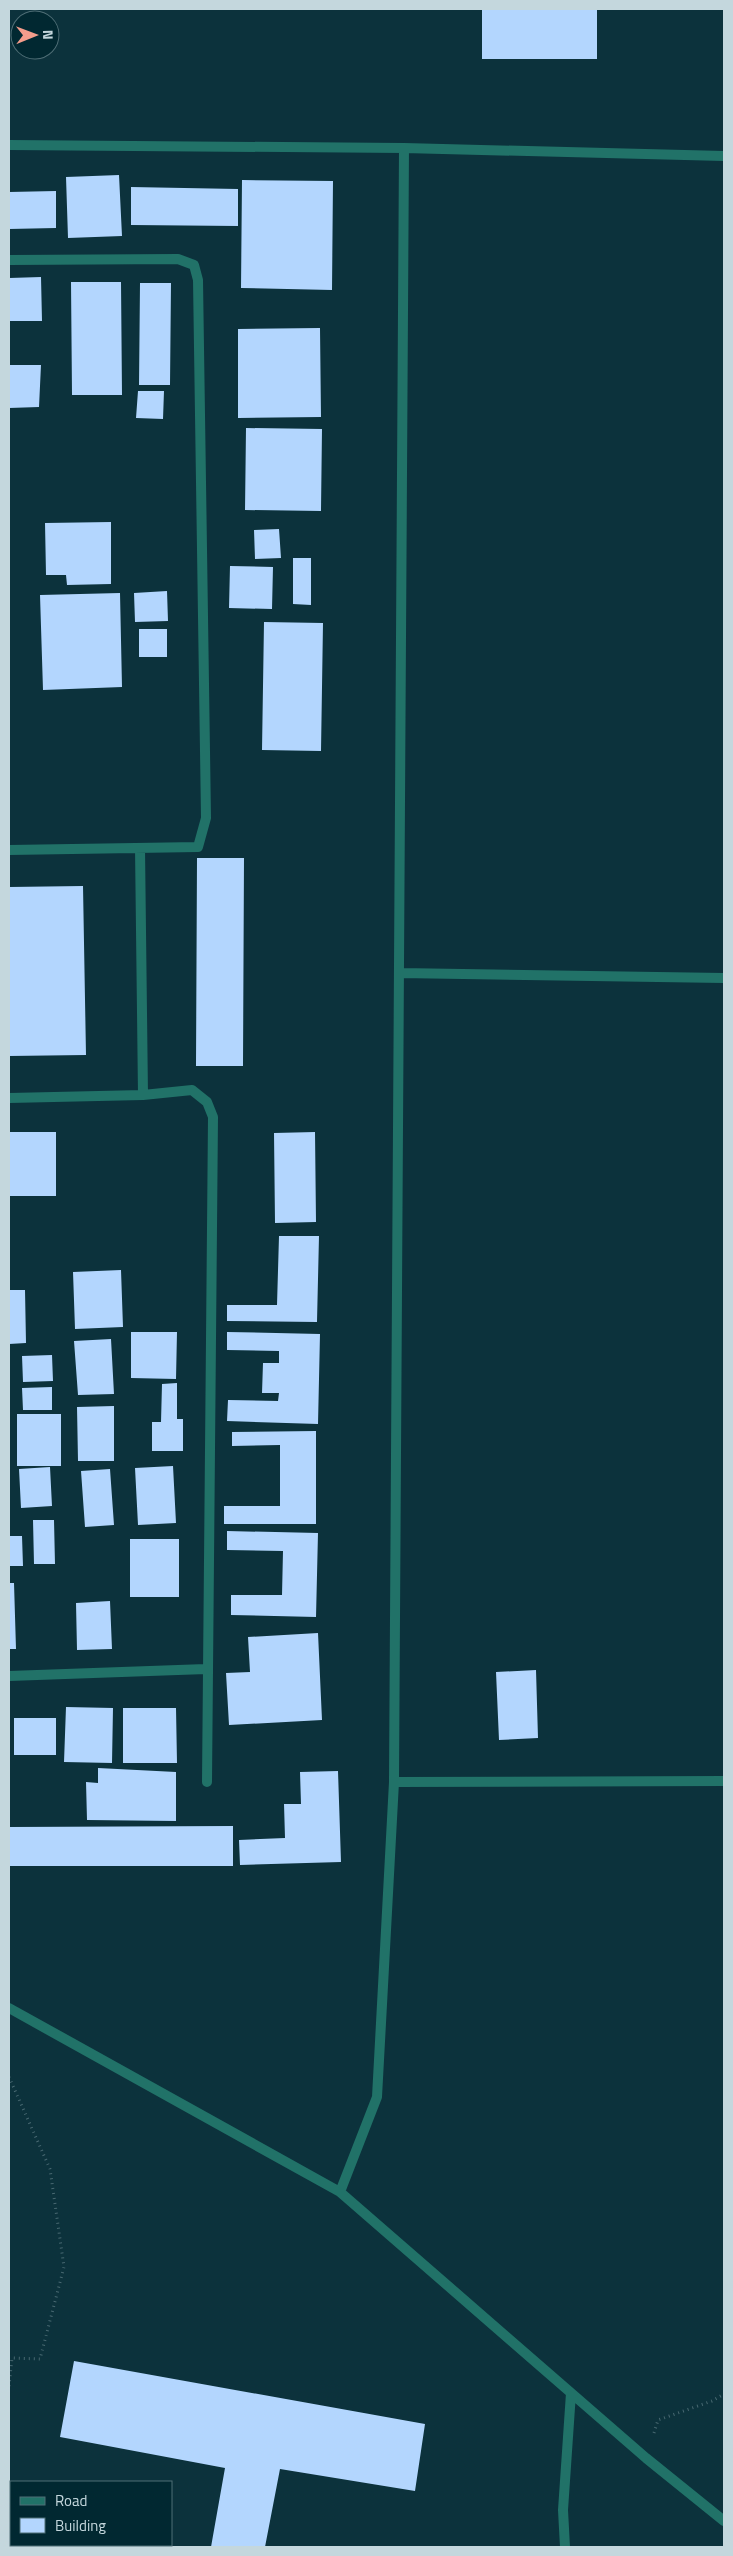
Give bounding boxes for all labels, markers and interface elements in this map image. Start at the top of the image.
north arrow [10,10,60,60]
text: N [38,30,59,40]
legend [10,2481,172,2546]
text: Road [55,2489,87,2512]
text: Building [55,2514,106,2537]

